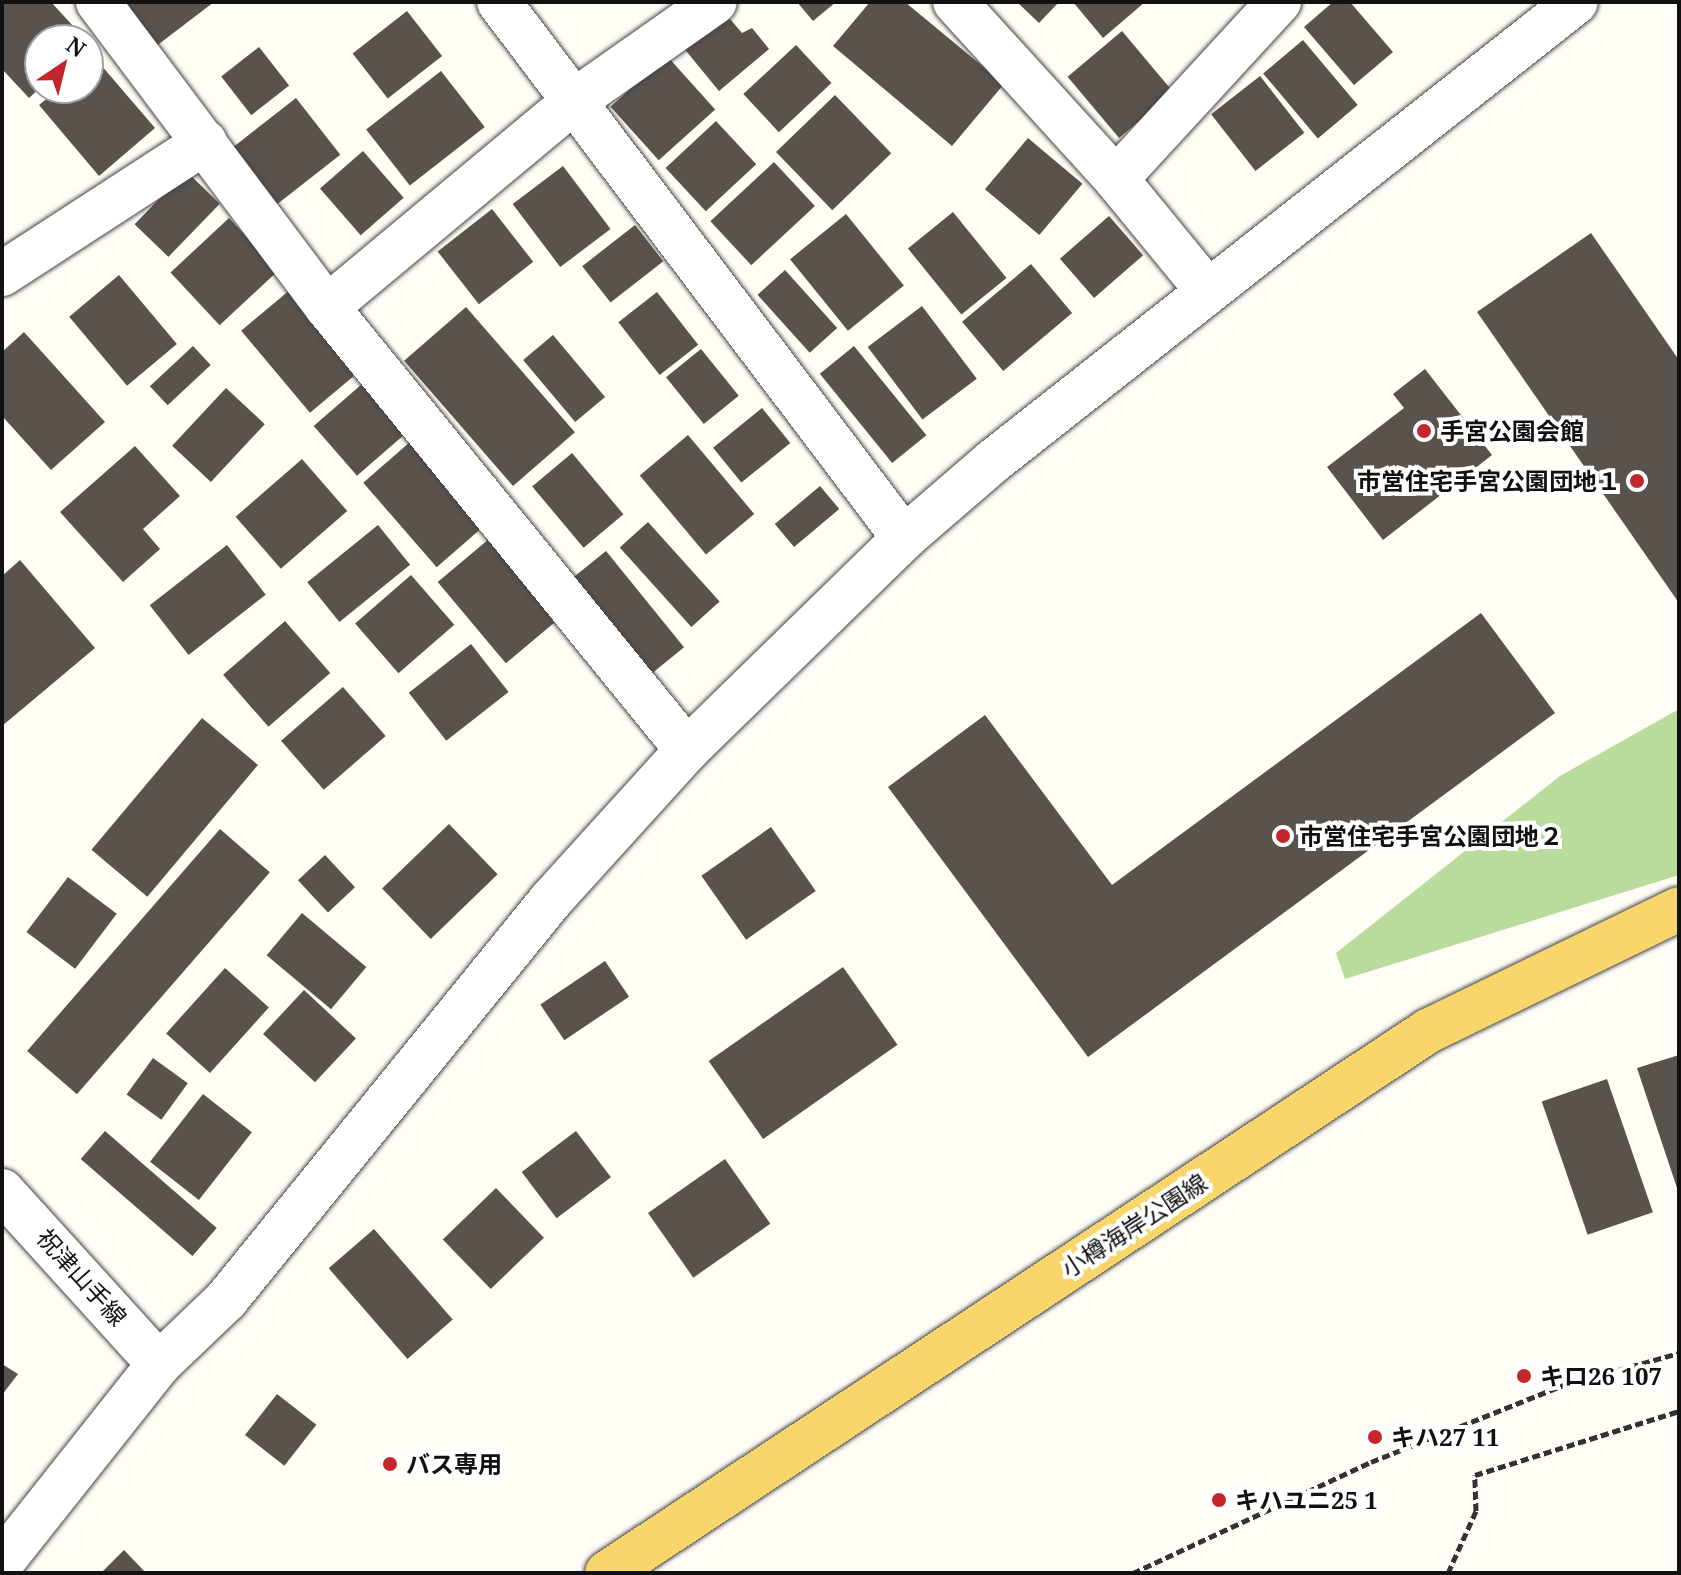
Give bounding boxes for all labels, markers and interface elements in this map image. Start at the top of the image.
north arrow [24,24,104,104]
text: N [61,29,92,63]
place label: 手宮公園会館 [1440,417,1584,445]
marker: 手宮公園会館 [1415,422,1433,440]
place label: 市営住宅手宮公園団地１ [1357,467,1621,495]
marker: 市営住宅手宮公園団地１ [1628,472,1646,490]
place label: 市営住宅手宮公園団地２ [1299,822,1563,850]
marker: 市営住宅手宮公園団地２ [1274,827,1292,845]
street label: 小樽海岸公園線 [1056,1167,1212,1283]
street label: 祝津山手線 [31,1223,133,1331]
place label: キロ26 107 [1540,1362,1662,1390]
marker: キロ26 107 [1515,1367,1533,1385]
place label: キハ27 11 [1391,1423,1499,1451]
marker: キハ27 11 [1366,1428,1384,1446]
place label: バス専用 [406,1450,502,1478]
marker: バス専用 [381,1455,399,1473]
place label: キハユニ25 1 [1235,1486,1378,1514]
marker: キハユニ25 1 [1210,1491,1228,1509]

